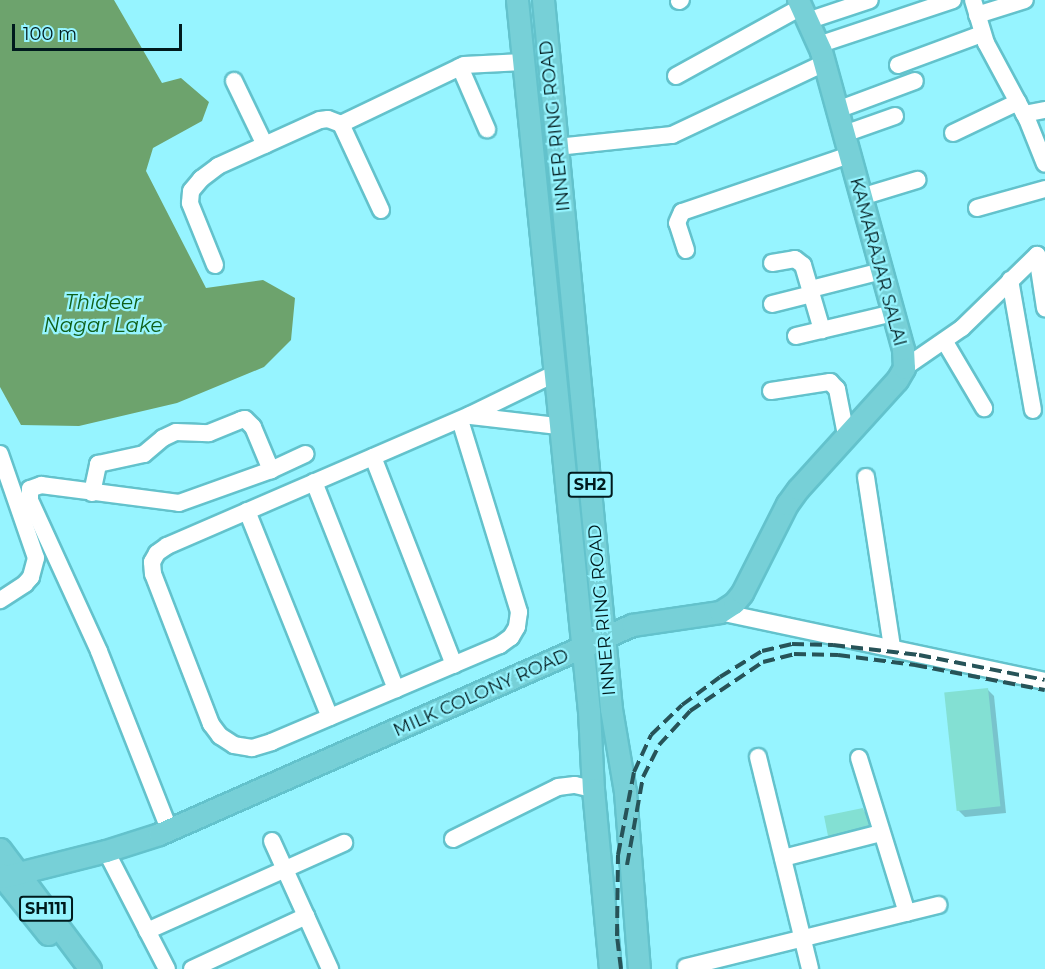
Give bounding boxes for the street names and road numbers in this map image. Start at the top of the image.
street label: INNER RING ROAD [535,39,575,213]
street label: KAMARAJAR SALAI [845,175,911,349]
road number: SH2 [568,472,612,498]
street label: INNER RING ROAD [584,523,620,697]
street label: MILK COLONY ROAD [390,645,572,741]
road number: SH111 [19,896,73,922]

